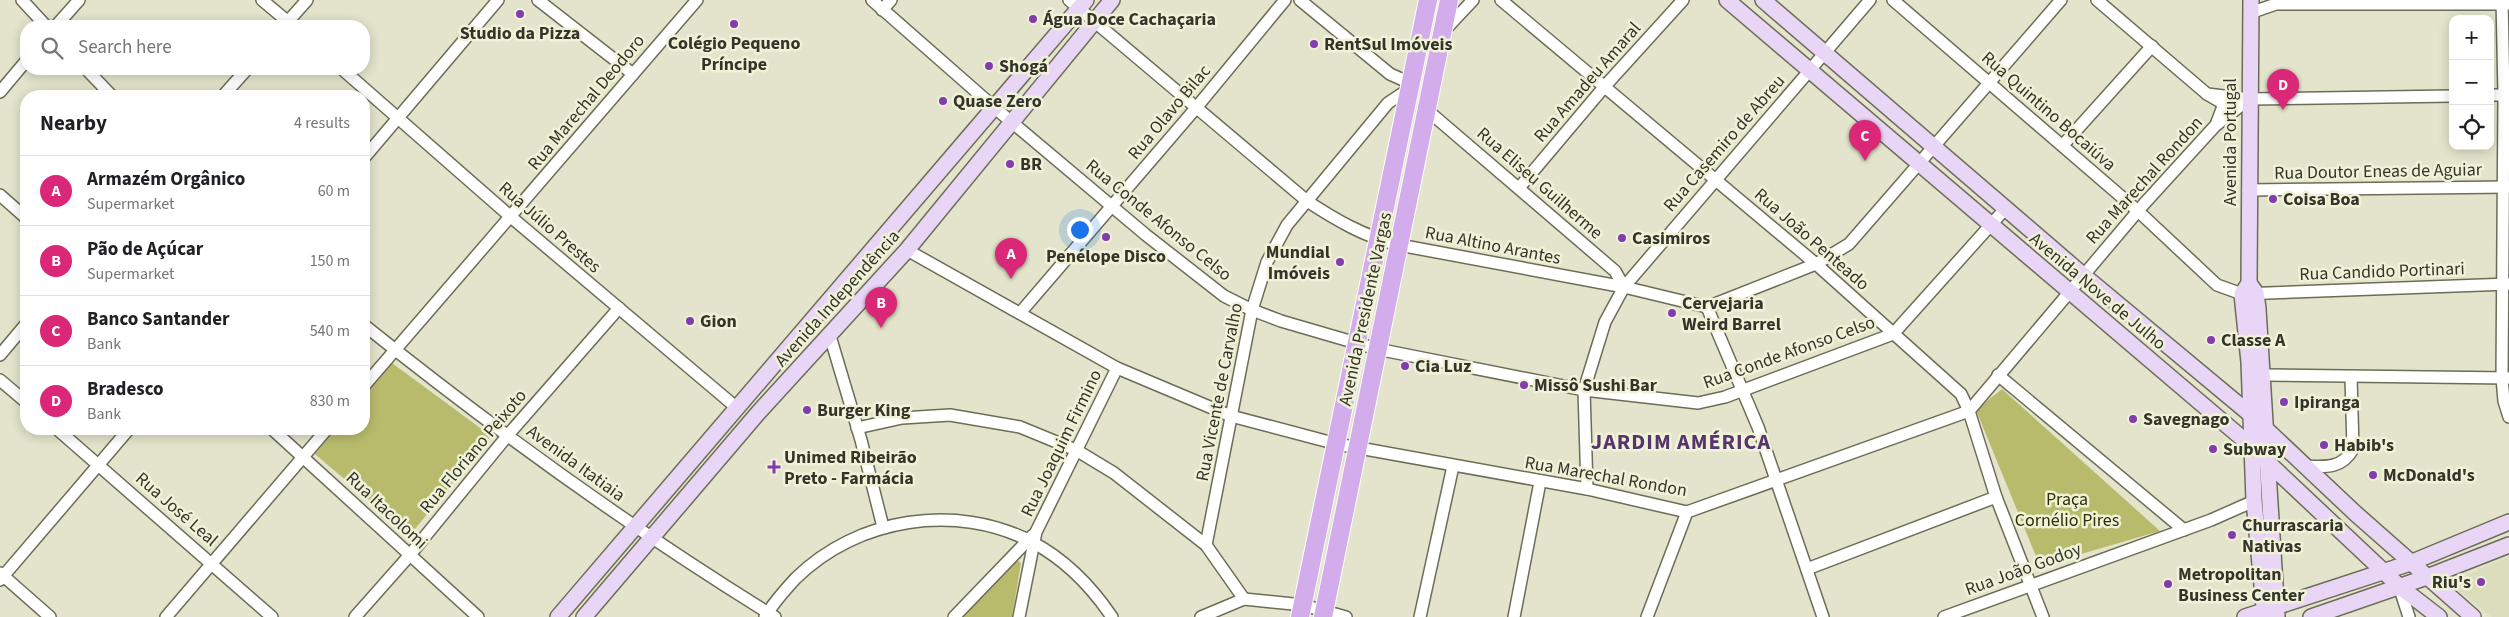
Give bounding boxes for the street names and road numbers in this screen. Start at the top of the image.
street label: Rua Amadeu Amaral [1528,17,1647,148]
street label: Rua Marechal Deodoro [522,29,651,176]
street label: Rua Quintino Bocaiúva [1976,46,2121,177]
street label: Rua Olavo Bilac [1122,60,1217,165]
street label: Rua Casemiro de Abreu [1658,69,1791,217]
street label: Avenida Portugal [2218,78,2243,206]
street label: Rua Marechal Rondon [2080,111,2209,250]
street label: Rua Eliseu Guilherme [1471,122,1608,245]
street label: Rua Conde Afonso Celso [1080,154,1237,287]
street label: Rua Doutor Eneas de Aguiar [2274,157,2483,186]
street label: Rua Júlio Prestes [493,176,606,279]
street label: Rua João Penteado [1749,182,1875,296]
street label: Avenida Presidente Vargas [1333,210,1398,408]
street label: Rua Altino Arantes [1423,220,1563,271]
street label: Avenida Independência [769,224,906,372]
street label: Avenida Nove de Julho [2024,227,2171,356]
street label: Rua Candido Portinari [2299,256,2465,287]
street label: Rua Vicente de Carvalho [1190,301,1249,483]
street label: Rua Conde Afonso Celso [1700,310,1879,395]
street label: Rua Joaquim Firmino [1015,365,1108,521]
street label: Rua Floriano Peixoto [414,384,533,519]
street label: Avenida Itatiaia [521,419,630,508]
street label: Rua Marechal Rondon [1523,450,1689,503]
street label: Rua José Leal [130,466,223,552]
street label: Rua Itacolomi [340,466,433,555]
street label: Rua João Godoy [1961,537,2085,602]

